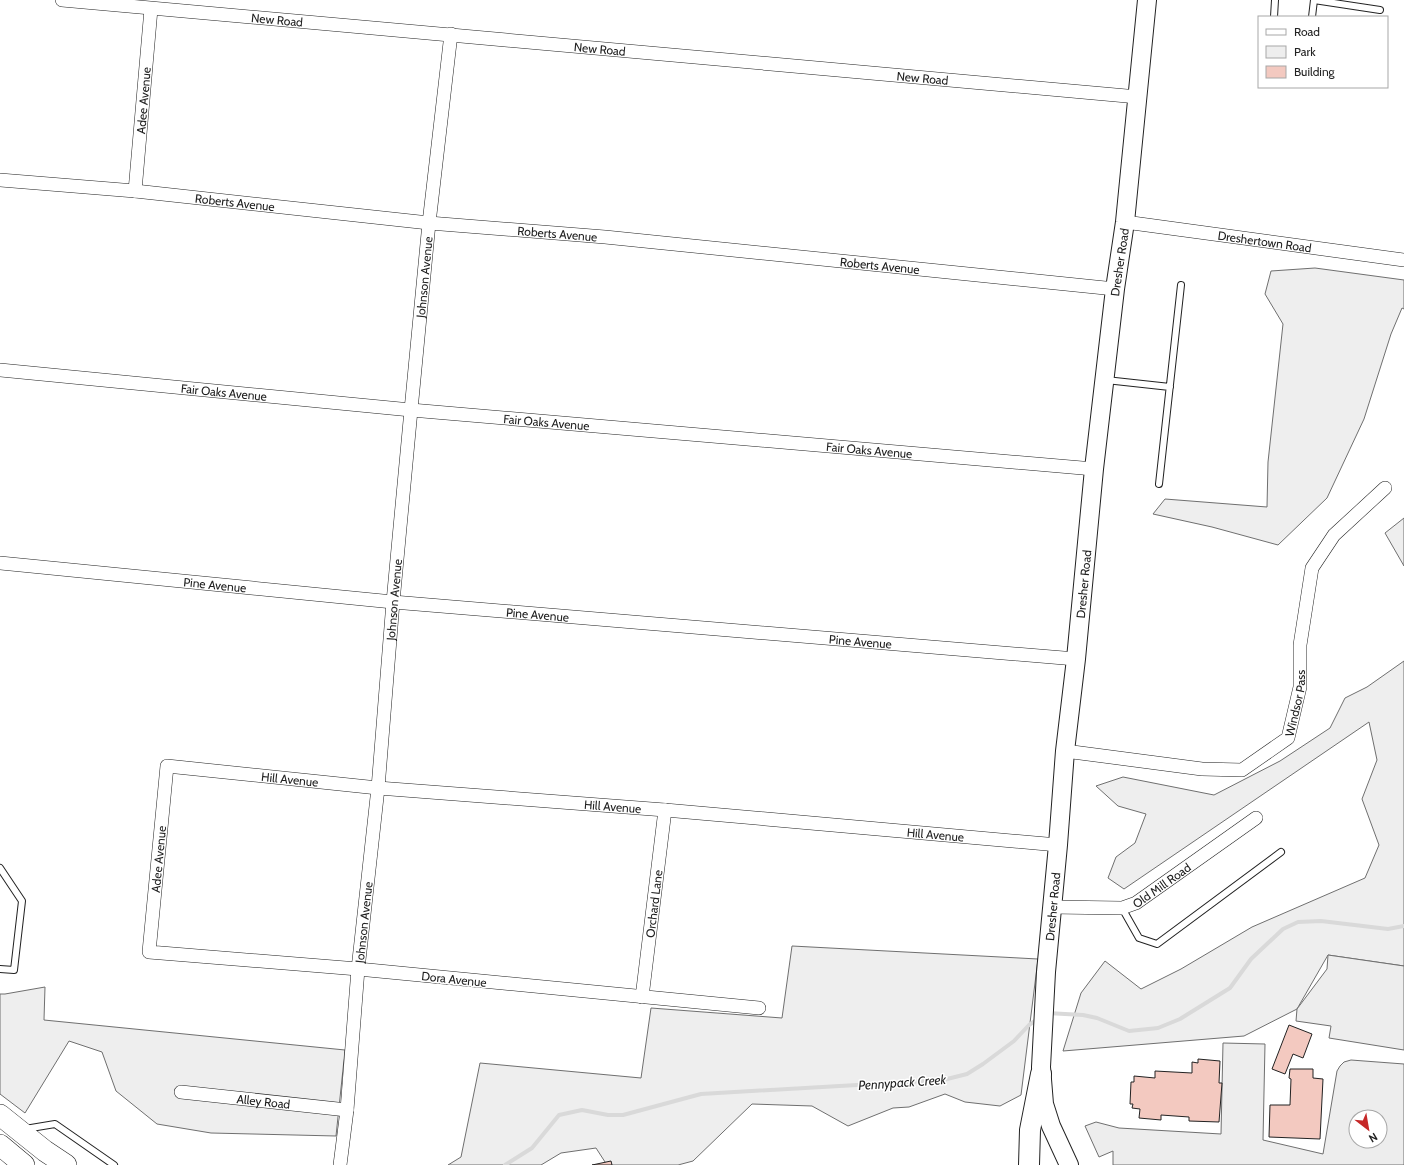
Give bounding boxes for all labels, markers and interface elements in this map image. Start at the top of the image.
street label: New Road [251,10,304,29]
legend [1258,16,1388,88]
text: Road [1294,24,1320,39]
street label: New Road [573,39,626,58]
text: Park [1294,44,1316,59]
text: Building [1294,64,1336,79]
street label: Adee Avenue [133,66,153,134]
street label: New Road [896,68,949,87]
street label: Roberts Avenue [194,190,276,214]
street label: Roberts Avenue [517,223,598,244]
street label: Dresher Road [1107,227,1131,297]
street label: Dreshertown Road [1217,227,1313,255]
street label: Johnson Avenue [412,236,435,319]
street label: Roberts Avenue [839,253,920,277]
street label: Fair Oaks Avenue [180,380,268,403]
street label: Fair Oaks Avenue [503,411,590,433]
street label: Fair Oaks Avenue [826,438,913,461]
street label: Dresher Road [1072,549,1094,619]
street label: Johnson Avenue [382,558,405,642]
street label: Pine Avenue [183,574,247,595]
street label: Pine Avenue [506,604,570,624]
street label: Pine Avenue [828,631,892,651]
street label: Windsor Pass [1281,670,1308,738]
street label: Hill Avenue [261,768,319,789]
street label: Hill Avenue [584,796,642,816]
street label: Hill Avenue [906,824,965,844]
street label: Adee Avenue [147,825,169,893]
street label: Old Mill Road [1129,859,1193,911]
street label: Orchard Lane [642,869,665,938]
street label: Dresher Road [1041,872,1063,941]
street label: Johnson Avenue [351,881,375,965]
street label: Dora Avenue [421,968,487,990]
water label: Pennypack Creek [857,1071,947,1093]
street label: Alley Road [236,1091,291,1111]
north arrow [1348,1109,1388,1149]
text: N [1366,1130,1380,1146]

